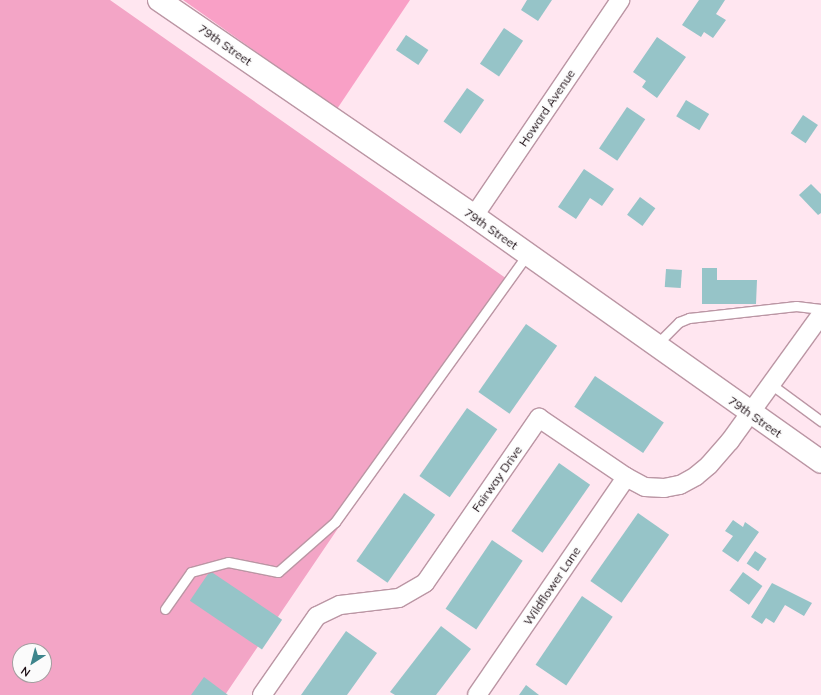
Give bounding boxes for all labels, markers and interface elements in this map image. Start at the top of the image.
street label: 79th Street [195,21,255,69]
street label: Howard Avenue [516,67,578,149]
street label: 79th Street [461,205,521,253]
street label: 79th Street [725,393,785,441]
street label: Fairway Drive [469,443,525,515]
street label: Wildflower Lane [520,544,584,628]
north arrow [12,643,52,683]
text: N [18,664,33,680]

